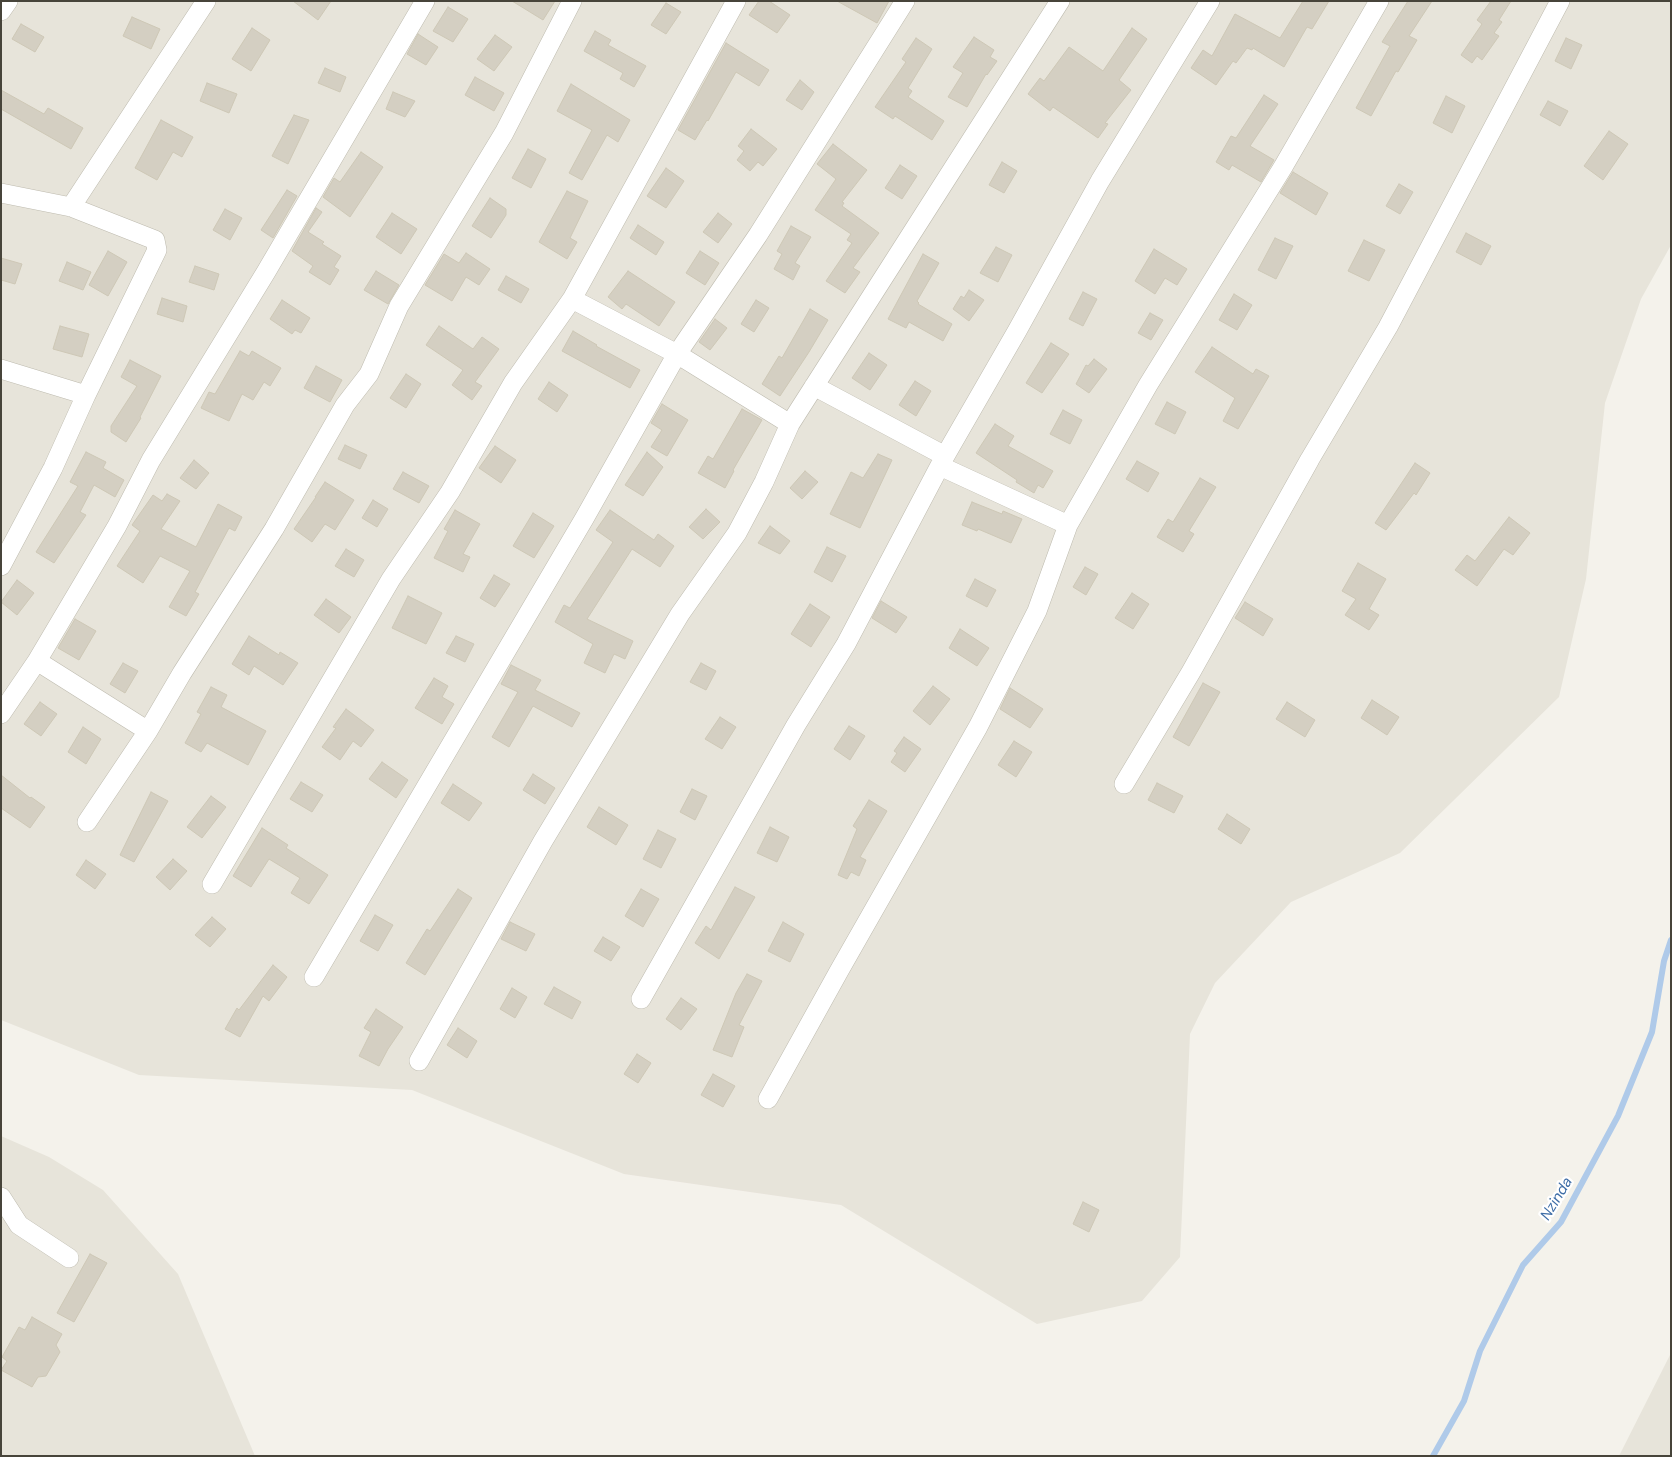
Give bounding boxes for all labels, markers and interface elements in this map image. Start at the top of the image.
water label: Nzinda [1537,1174,1577,1224]

